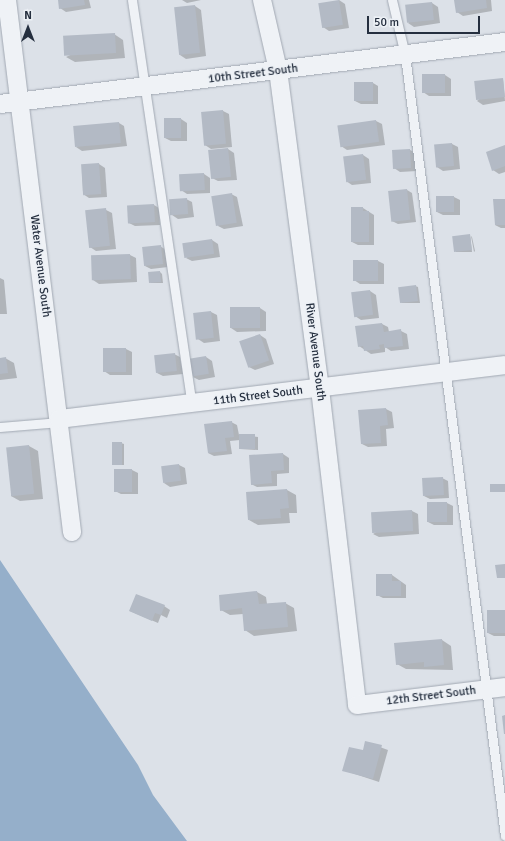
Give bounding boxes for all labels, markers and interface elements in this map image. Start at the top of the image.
north arrow [8,8,48,48]
scale bar [369,8,482,34]
text: N [24,9,32,22]
text: 50 m [374,15,399,30]
street label: 10th Street South [207,61,299,87]
street label: Water Avenue South [27,214,53,318]
street label: River Avenue South [302,302,328,402]
street label: 11th Street South [212,383,304,409]
street label: 12th Street South [385,683,477,709]

